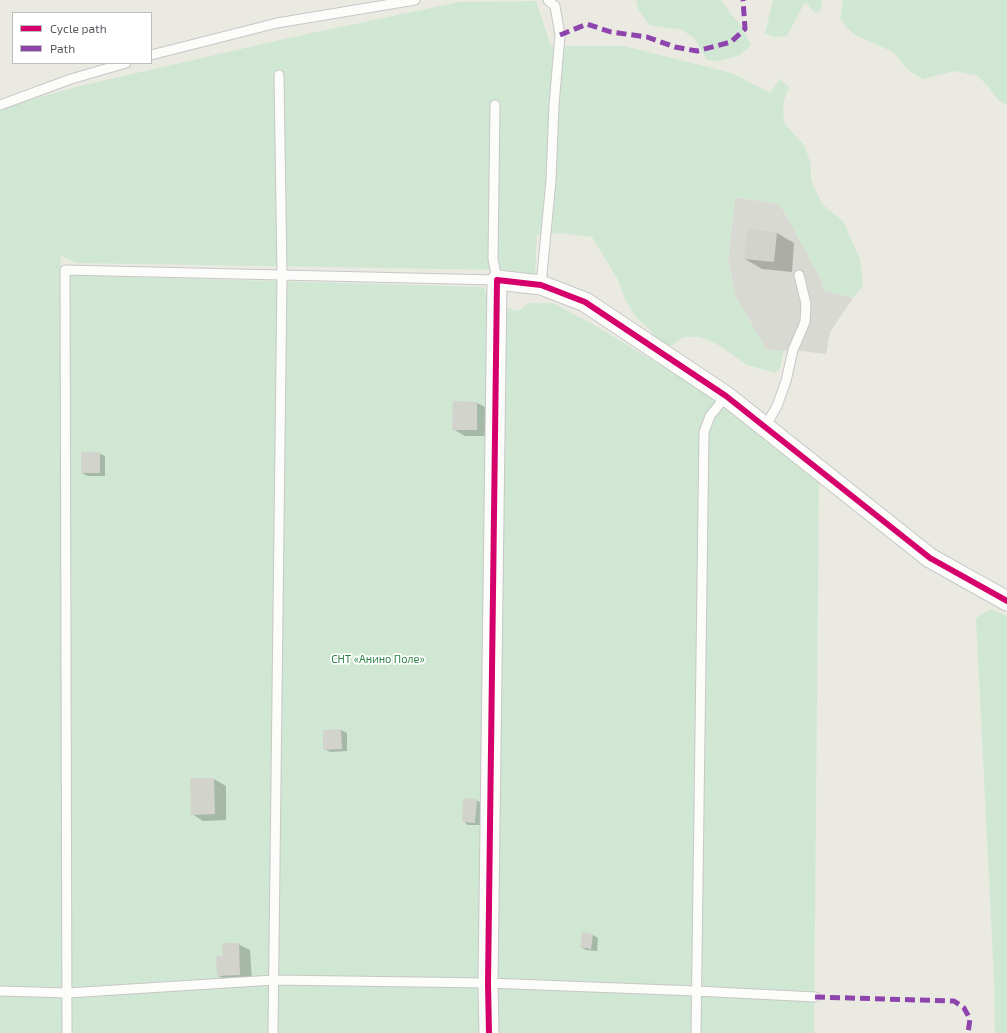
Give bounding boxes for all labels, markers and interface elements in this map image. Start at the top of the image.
legend [12,12,152,64]
text: Cycle path [50,21,107,35]
text: Path [50,41,75,55]
park label: СНТ «Анино Поле» [331,652,425,666]

